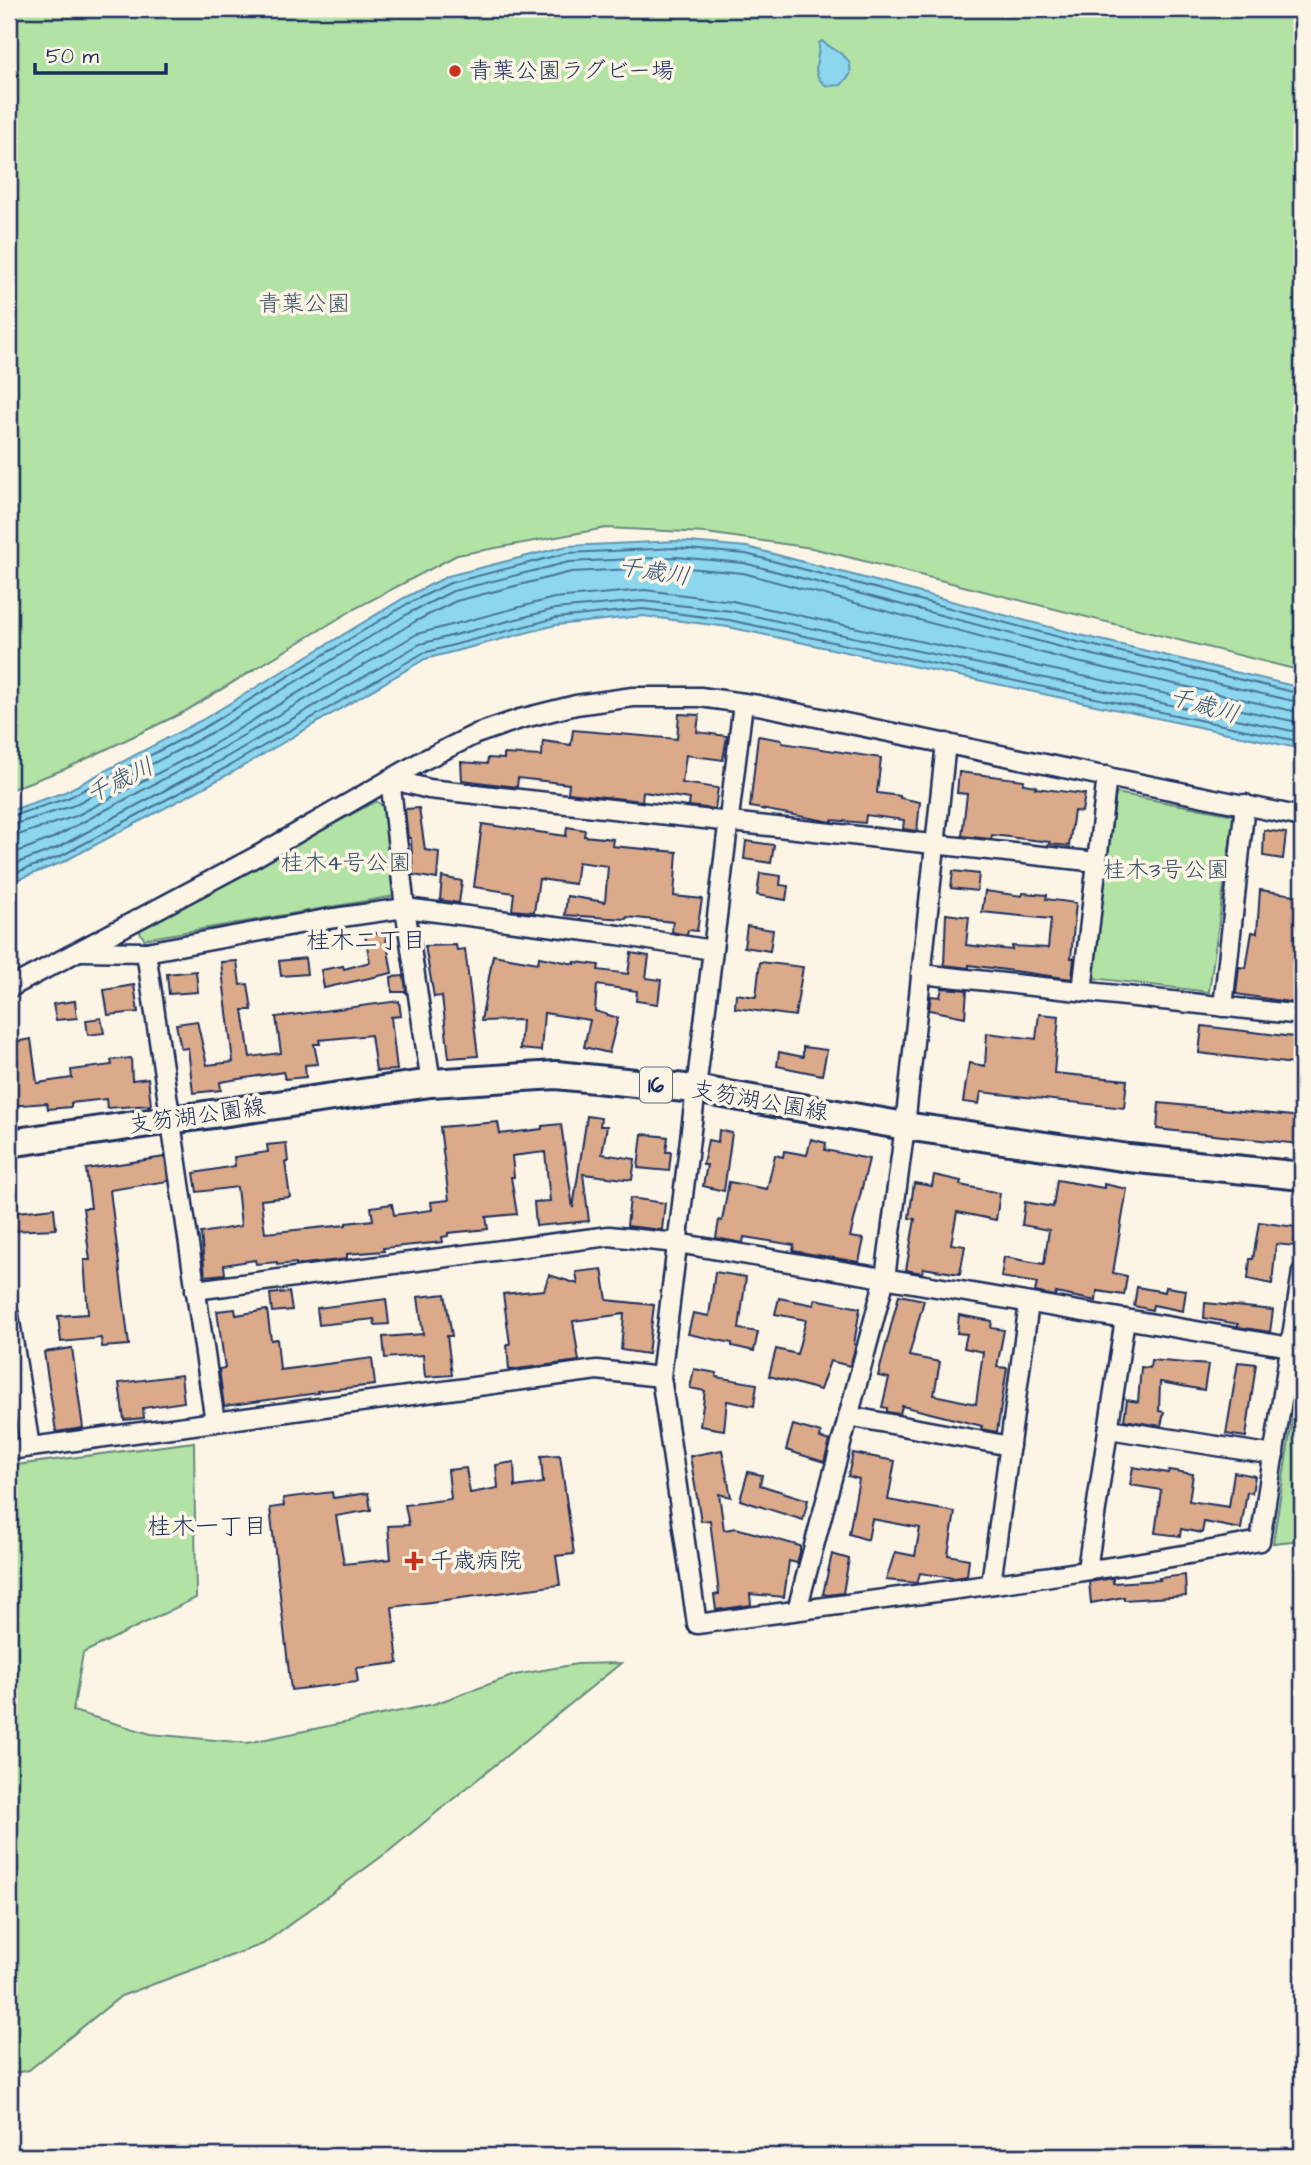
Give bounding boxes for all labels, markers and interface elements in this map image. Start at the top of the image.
scale bar [35,32,166,76]
text: 50 m [46,42,100,71]
place label: 青葉公園ラグビー場 [469,55,674,87]
marker: 青葉公園ラグビー場 [447,63,463,79]
park label: 青葉公園 [258,288,350,320]
water label: 千歳川 [616,550,692,594]
water label: 千歳川 [1165,680,1243,732]
water label: 千歳川 [80,750,160,812]
park label: 桂木4号公園 [281,847,411,879]
park label: 桂木3号公園 [1103,854,1229,886]
district label: 桂木二丁目 [306,924,426,958]
road number: 16 [640,1068,672,1102]
street label: 支笏湖公園線 [689,1073,831,1129]
street label: 支笏湖公園線 [126,1091,268,1141]
district label: 桂木一丁目 [147,1510,267,1544]
place label: 千歳病院 [430,1545,522,1577]
marker: 千歳病院 [404,1551,424,1571]

